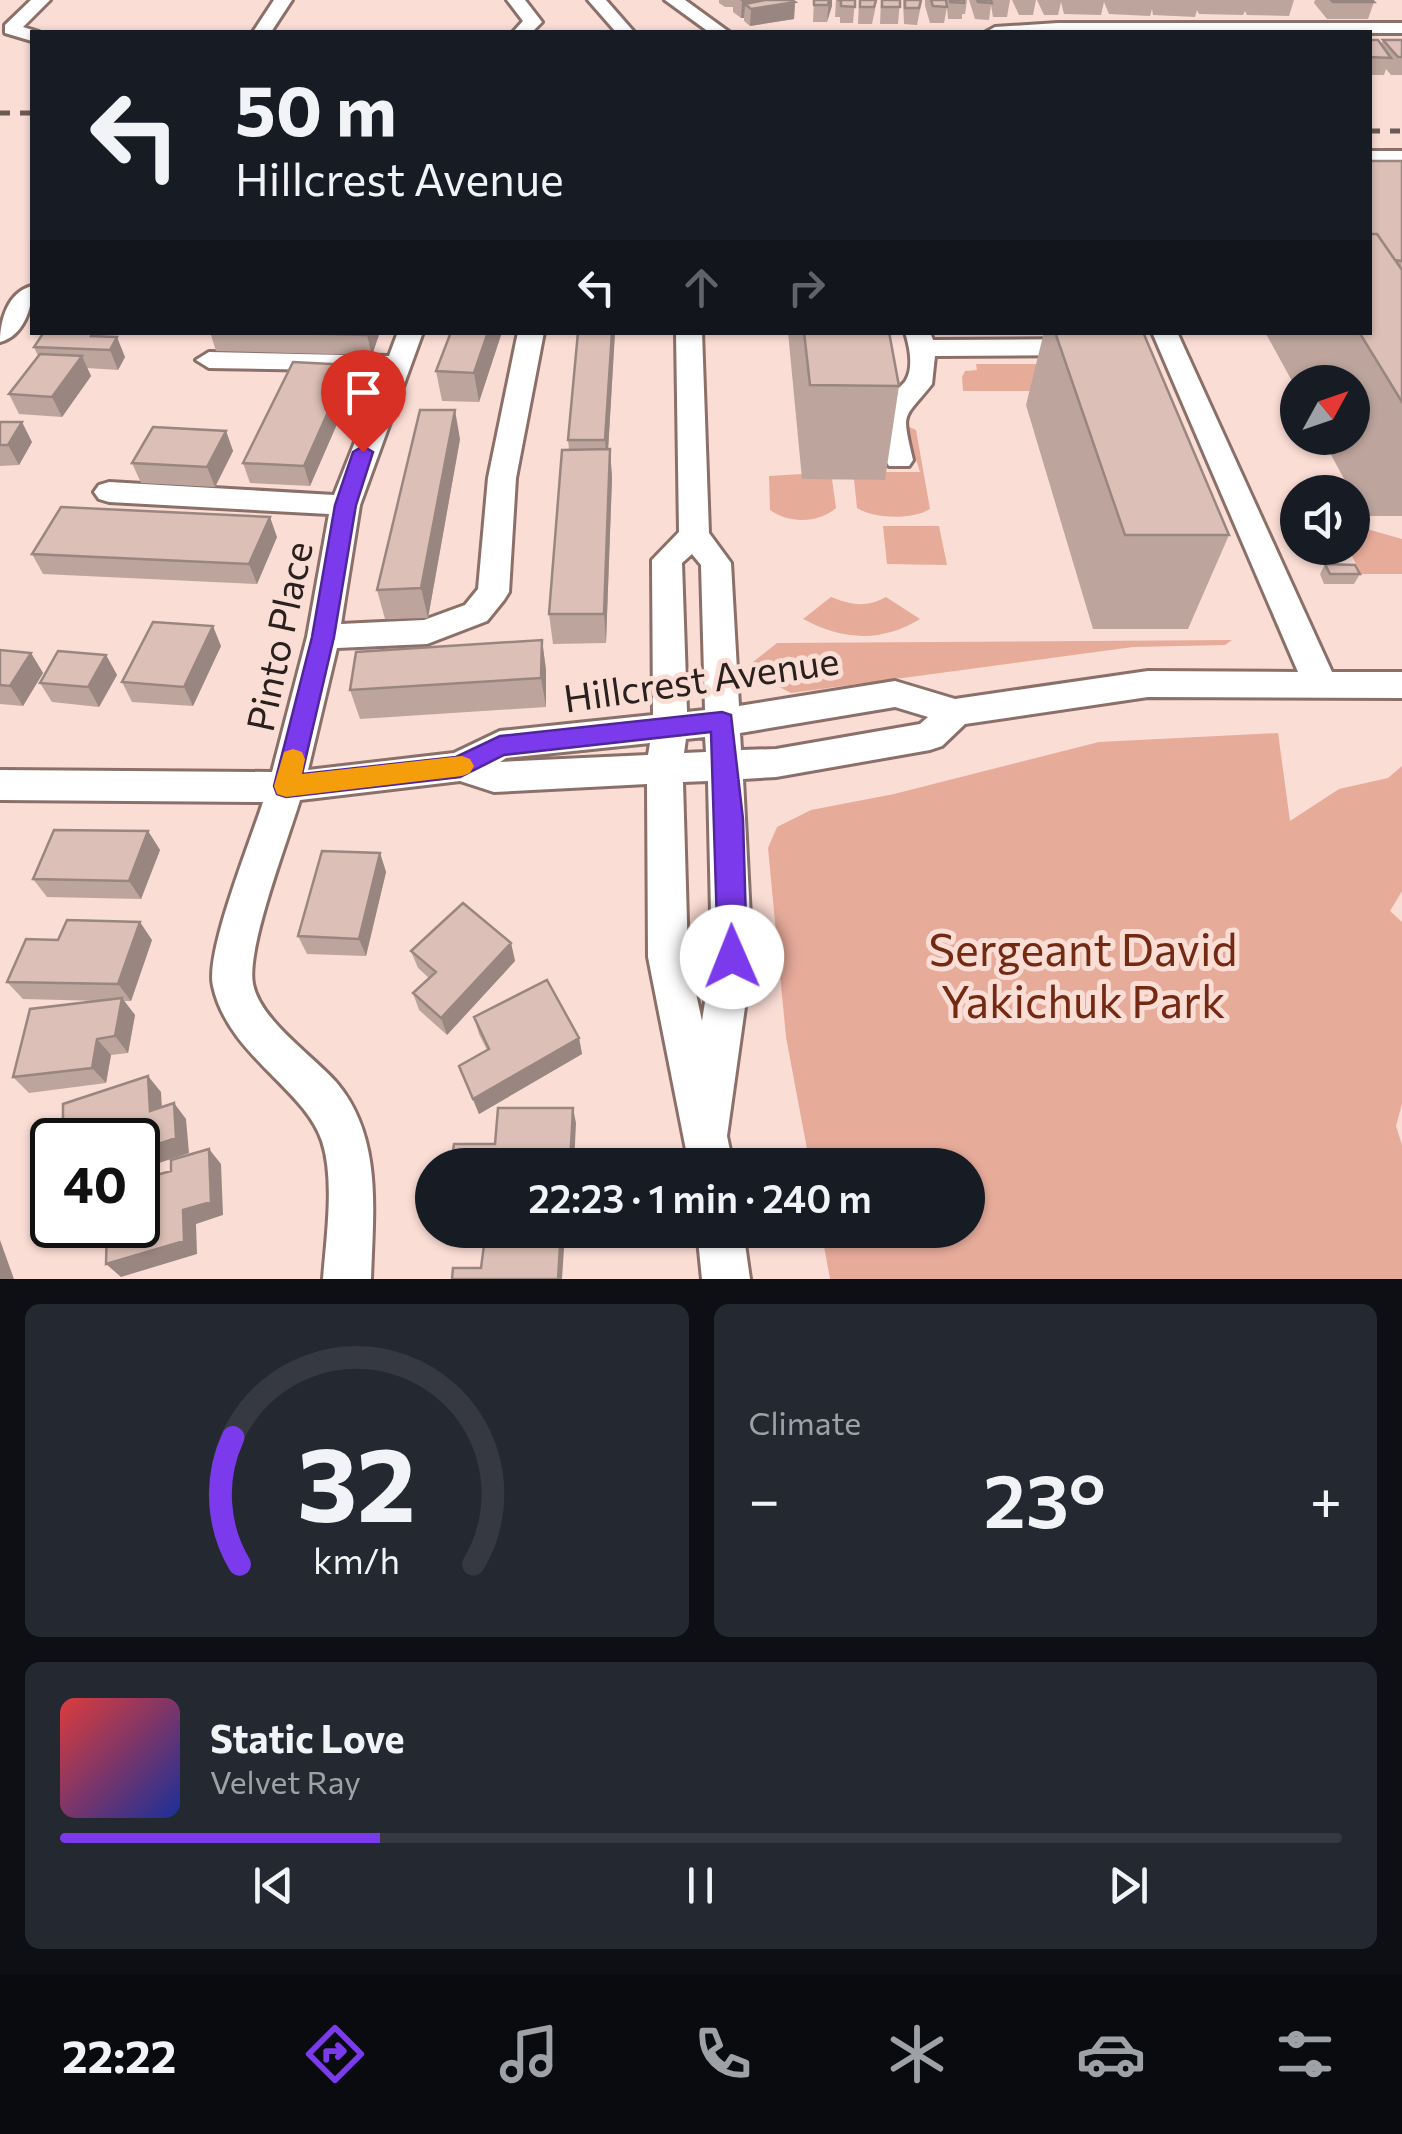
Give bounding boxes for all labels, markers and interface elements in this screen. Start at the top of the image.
text: 50 m [235,65,397,150]
icon: left [70,70,200,200]
text: Hillcrest Avenue [235,150,564,205]
icon: left [569,260,624,315]
icon: ahead [674,260,729,315]
icon: right [779,260,834,315]
pin [321,350,406,453]
icon: arrive [336,365,391,420]
north arrow [1280,365,1370,455]
map controls [1280,365,1370,565]
button: sound [1280,475,1370,565]
street label: Pinto Place [235,537,321,735]
street label: Hillcrest Avenue [560,635,842,721]
position arrow [680,905,784,1009]
park label: Sergeant David Yakichuk Park [929,920,1237,1027]
speed limit sign: 40 [30,1118,160,1248]
text: 22:23 · 1 min · 240 m [528,1174,872,1221]
text: Climate [749,1402,861,1442]
text: 32 [297,1416,416,1543]
text: 23° [984,1452,1106,1543]
text: − [749,1464,780,1531]
text: + [1310,1464,1342,1531]
text: km/h [313,1538,400,1581]
text: Static Love [210,1714,405,1761]
text: Velvet Ray [210,1761,361,1801]
icon: previous [246,1858,301,1913]
icon: pause [673,1858,728,1913]
icon: next [1101,1858,1156,1913]
icon: directions [300,2019,370,2089]
icon: music [494,2019,564,2089]
icon: phone [688,2019,758,2089]
icon: climate [882,2019,952,2089]
icon: car [1076,2019,1146,2089]
icon: filters [1270,2019,1340,2089]
text: 22:22 [62,2027,176,2082]

